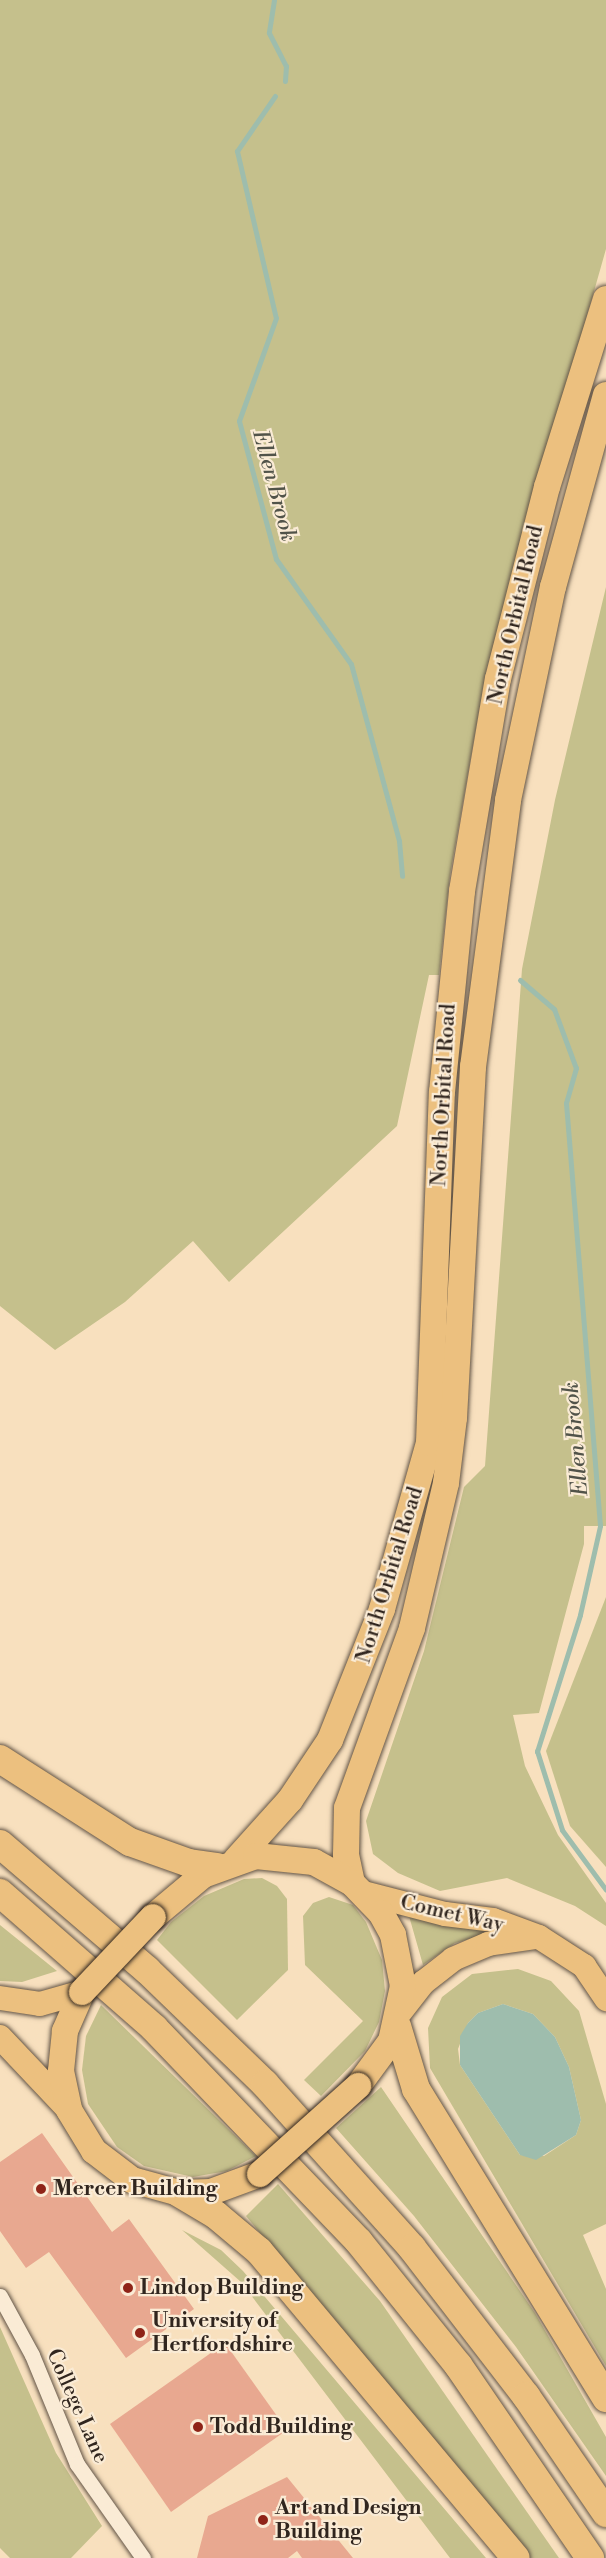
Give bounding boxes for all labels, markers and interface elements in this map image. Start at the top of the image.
water label: Ellen Brook [246,428,302,544]
street label: North Orbital Road [483,523,549,707]
street label: North Orbital Road [427,1003,461,1187]
water label: Ellen Brook [558,1381,594,1497]
street label: North Orbital Road [351,1484,429,1666]
street label: Comet Way [398,1890,506,1938]
place label: Mercer Building [53,2176,217,2202]
marker: Mercer Building [34,2182,48,2196]
place label: Lindop Building [140,2275,303,2301]
marker: Lindop Building [121,2281,135,2295]
place label: University of Hertfordshire [152,2308,293,2358]
marker: University of Hertfordshire [133,2326,147,2340]
street label: College Lane [41,2345,113,2467]
place label: Todd Building [210,2414,352,2440]
marker: Todd Building [191,2420,205,2434]
place label: Art and Design Building [275,2495,421,2545]
marker: Art and Design Building [256,2513,270,2527]

